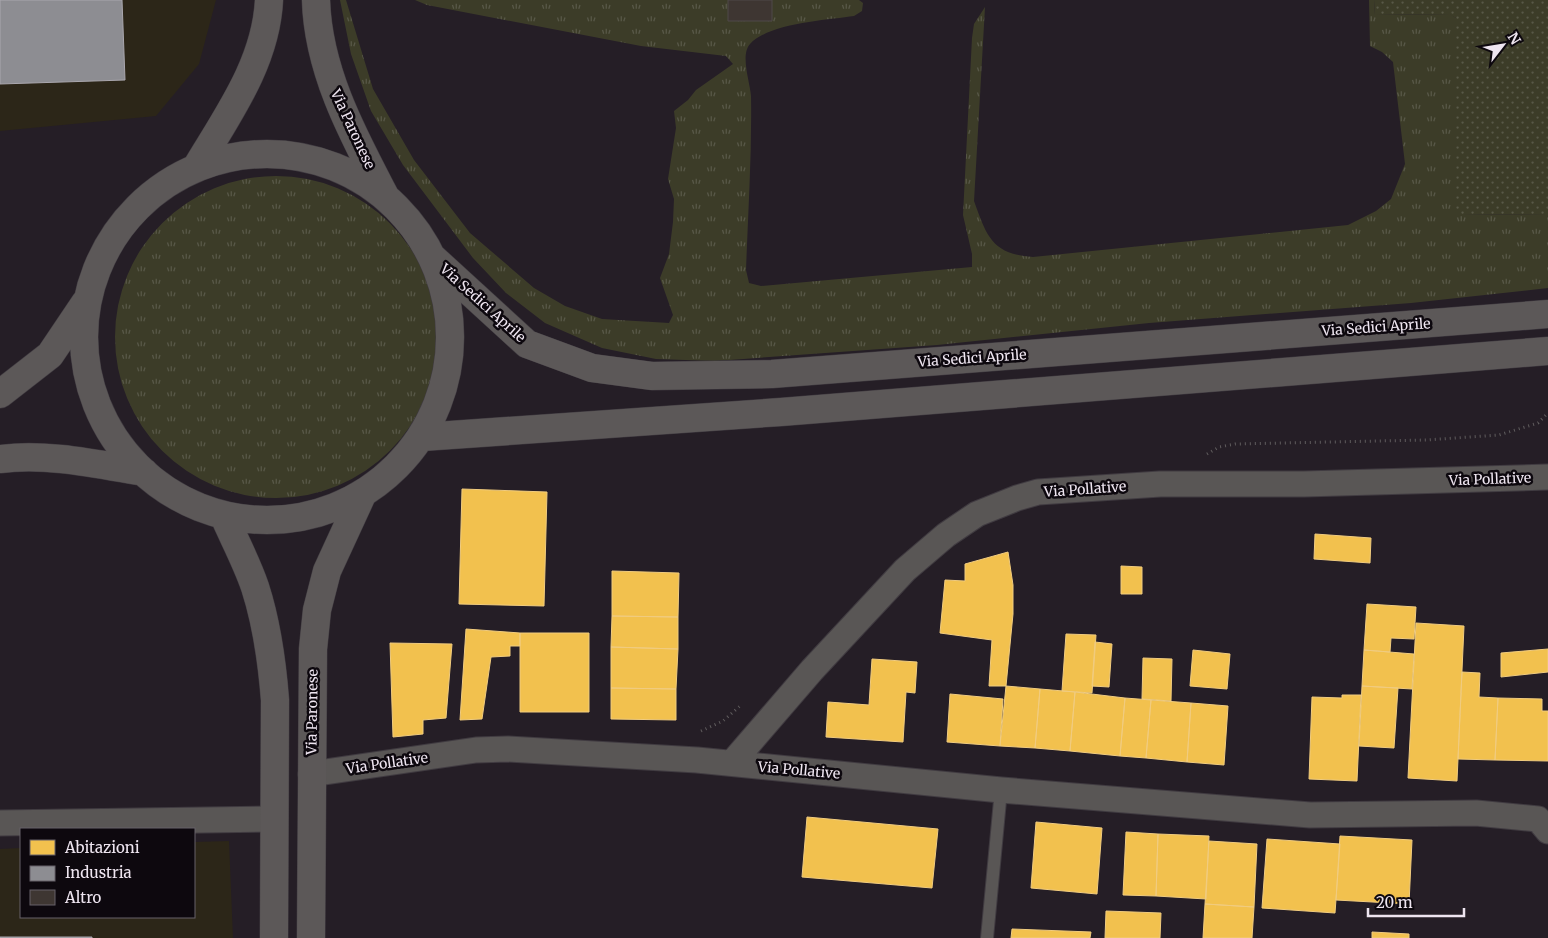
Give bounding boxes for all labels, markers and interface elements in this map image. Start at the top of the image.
north arrow [1478,20,1528,70]
text: N [1504,29,1525,48]
street label: Via Paronese [326,85,379,172]
street label: Via Sedici Aprile [436,259,530,346]
street label: Via Sedici Aprile [1320,314,1431,340]
street label: Via Sedici Aprile [916,345,1027,371]
street label: Via Pollative [1447,469,1532,489]
street label: Via Pollative [1042,477,1127,501]
street label: Via Paronese [302,669,322,756]
street label: Via Pollative [344,748,429,778]
street label: Via Pollative [756,757,841,783]
legend [20,828,195,918]
text: Abitazioni [64,838,140,857]
text: Industria [65,863,132,882]
scale bar [1368,886,1464,918]
text: Altro [64,888,101,907]
text: 20 m [1376,893,1413,912]

